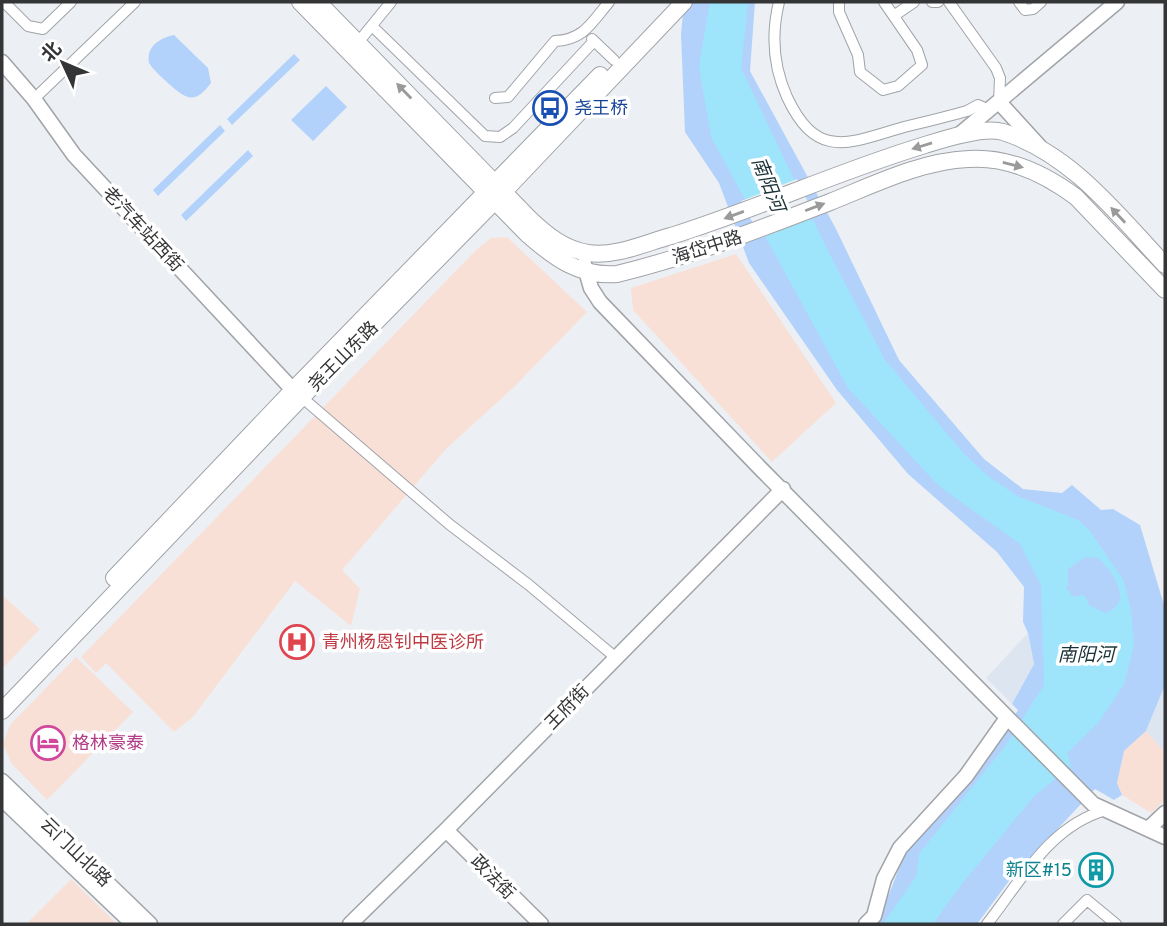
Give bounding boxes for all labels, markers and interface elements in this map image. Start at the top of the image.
north arrow [28,28,98,98]
text: 北 [37,37,67,68]
one-way arrow [396,83,412,100]
bus stop icon: 尧王桥 [531,89,569,127]
place label: 尧王桥 [574,98,628,121]
one-way arrow [911,141,932,151]
water label: 南阳河 [745,154,790,219]
one-way arrow [1002,160,1024,171]
street label: 老汽车站西街 [97,183,187,277]
one-way arrow [805,202,826,213]
one-way arrow [1111,207,1127,224]
one-way arrow [723,209,744,220]
street label: 海岱中路 [670,226,745,270]
street label: 尧王山东路 [304,317,384,397]
hospital icon: 青州杨恩钊中医诊所 [278,623,316,661]
place label: 青州杨恩钊中医诊所 [322,632,484,655]
water label: 南阳河 [1057,644,1118,668]
street label: 王府街 [541,681,595,735]
hotel icon: 格林豪泰 [29,724,67,762]
place label: 格林豪泰 [72,733,144,756]
street label: 云门山北路 [35,814,115,893]
street label: 政法街 [465,851,519,905]
building icon: 新区#15 [1077,851,1115,889]
place label: 新区#15 [1006,860,1072,883]

